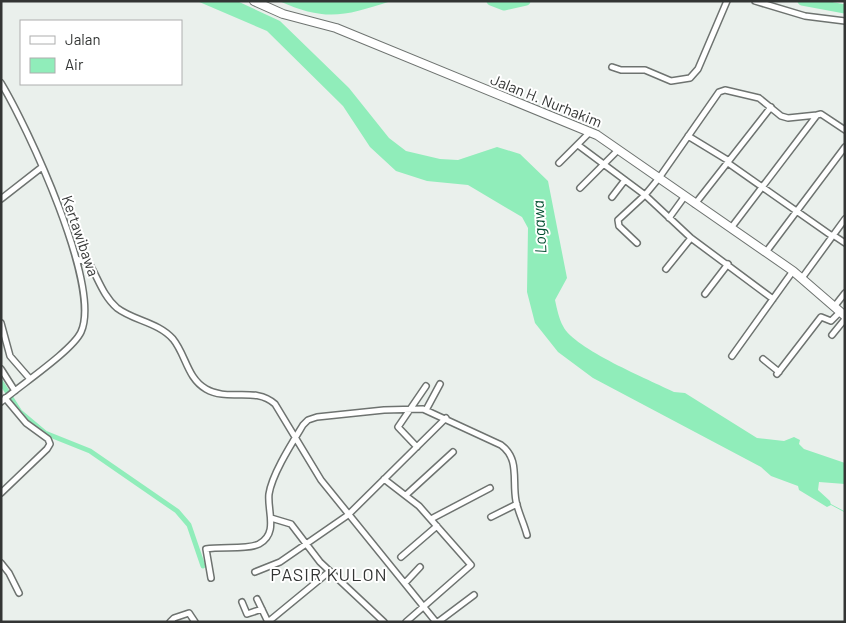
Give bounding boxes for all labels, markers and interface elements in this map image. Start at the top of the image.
legend [20,20,182,85]
text: Jalan [65,30,101,48]
text: Air [65,55,84,73]
street label: Jalan H. Nurhakim [488,70,605,131]
street label: Kertawibawa [59,193,103,278]
water label: Logawa [528,200,549,254]
district label: PASIR KULON [270,563,388,585]

